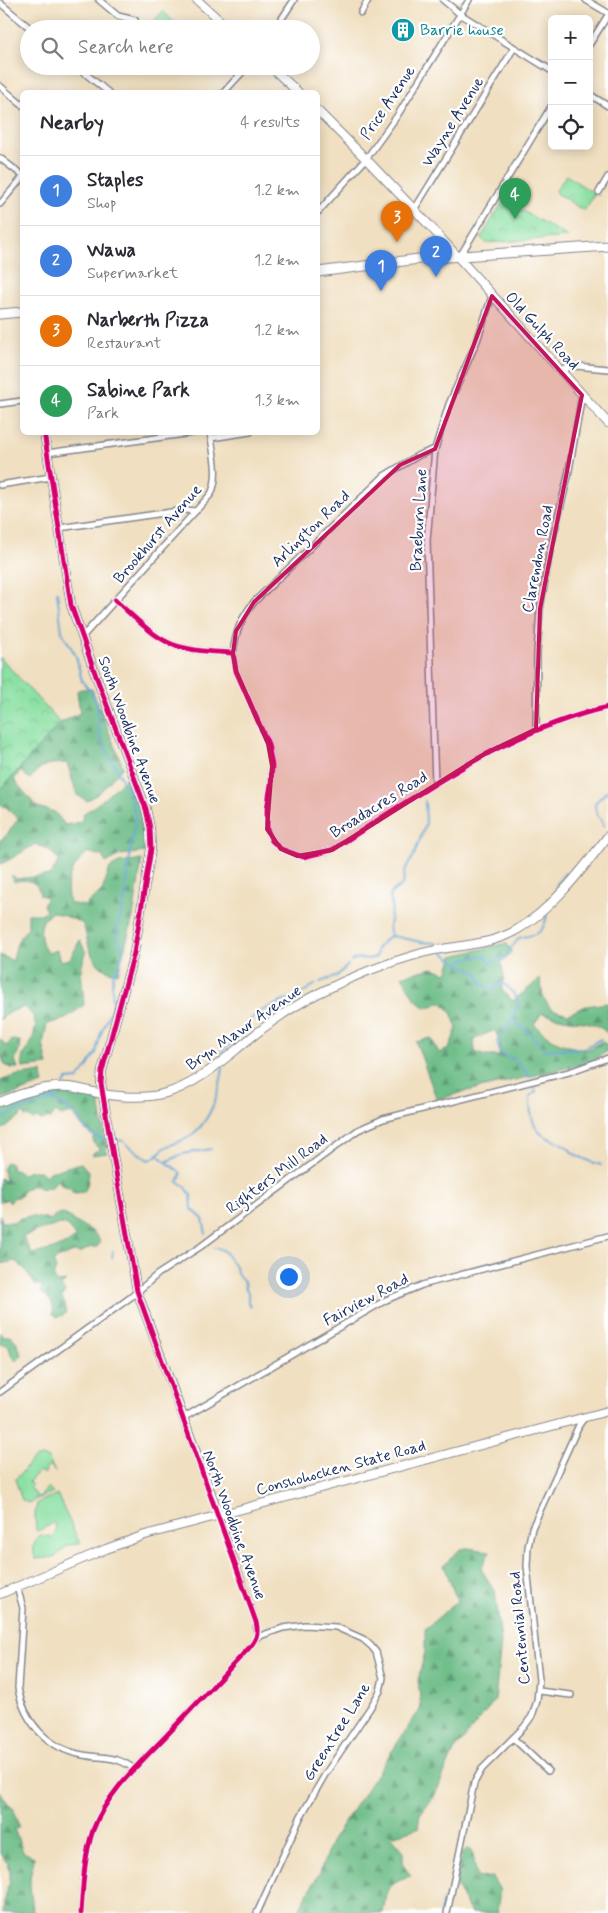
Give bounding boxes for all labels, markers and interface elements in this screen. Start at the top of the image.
map controls [548,15,593,150]
button: + [548,15,593,60]
building icon: Barrie house [390,17,416,43]
search box [20,20,320,75]
place label: Barrie house [420,20,504,41]
icon: search [38,34,66,62]
text: Search here [78,35,174,60]
button: − [548,60,593,105]
street label: Price Avenue [355,61,421,144]
street label: Wayne Avenue [417,73,489,171]
button: locate [548,105,593,150]
text: Nearby [40,109,104,137]
text: 4 results [240,112,300,133]
text: Staples [87,168,144,193]
pin: 4 [499,178,531,219]
text: 1 [52,180,60,201]
text: 1.2 km [254,180,300,201]
text: Shop [87,193,116,214]
pin: 3 [381,201,413,242]
pin: 2 [420,236,452,277]
text: Wawa [87,238,136,263]
text: 2 [52,250,60,271]
text: 1.2 km [254,250,300,271]
pin: 1 [365,250,397,291]
text: Supermarket [87,263,178,284]
street label: Old Gulph Road [500,287,584,375]
text: Narberth Pizza [87,308,209,333]
text: 3 [52,320,60,341]
text: 1.2 km [254,320,300,341]
text: Restaurant [87,333,161,354]
text: Sabine Park [87,378,190,403]
text: 4 [51,390,61,411]
text: 1.3 km [255,390,300,411]
text: Park [87,403,119,424]
street label: Braeburn Lane [406,468,432,572]
street label: Brookhurst Avenue [109,480,207,588]
street label: Arlington Road [267,486,356,573]
street label: Clarendon Road [517,503,559,615]
street label: South Woodbine Avenue [93,653,165,807]
street label: Broadacres Road [326,767,432,843]
street label: Bryn Mawr Avenue [182,980,306,1076]
street label: Righters Mill Road [222,1129,333,1220]
your location [276,1264,302,1290]
street label: Fairview Road [320,1269,412,1331]
street label: Conshohocken State Road [254,1435,428,1501]
street label: North Woodbine Avenue [197,1447,271,1603]
street label: Centennial Road [505,1571,535,1685]
street label: Greentree Lane [298,1679,376,1785]

